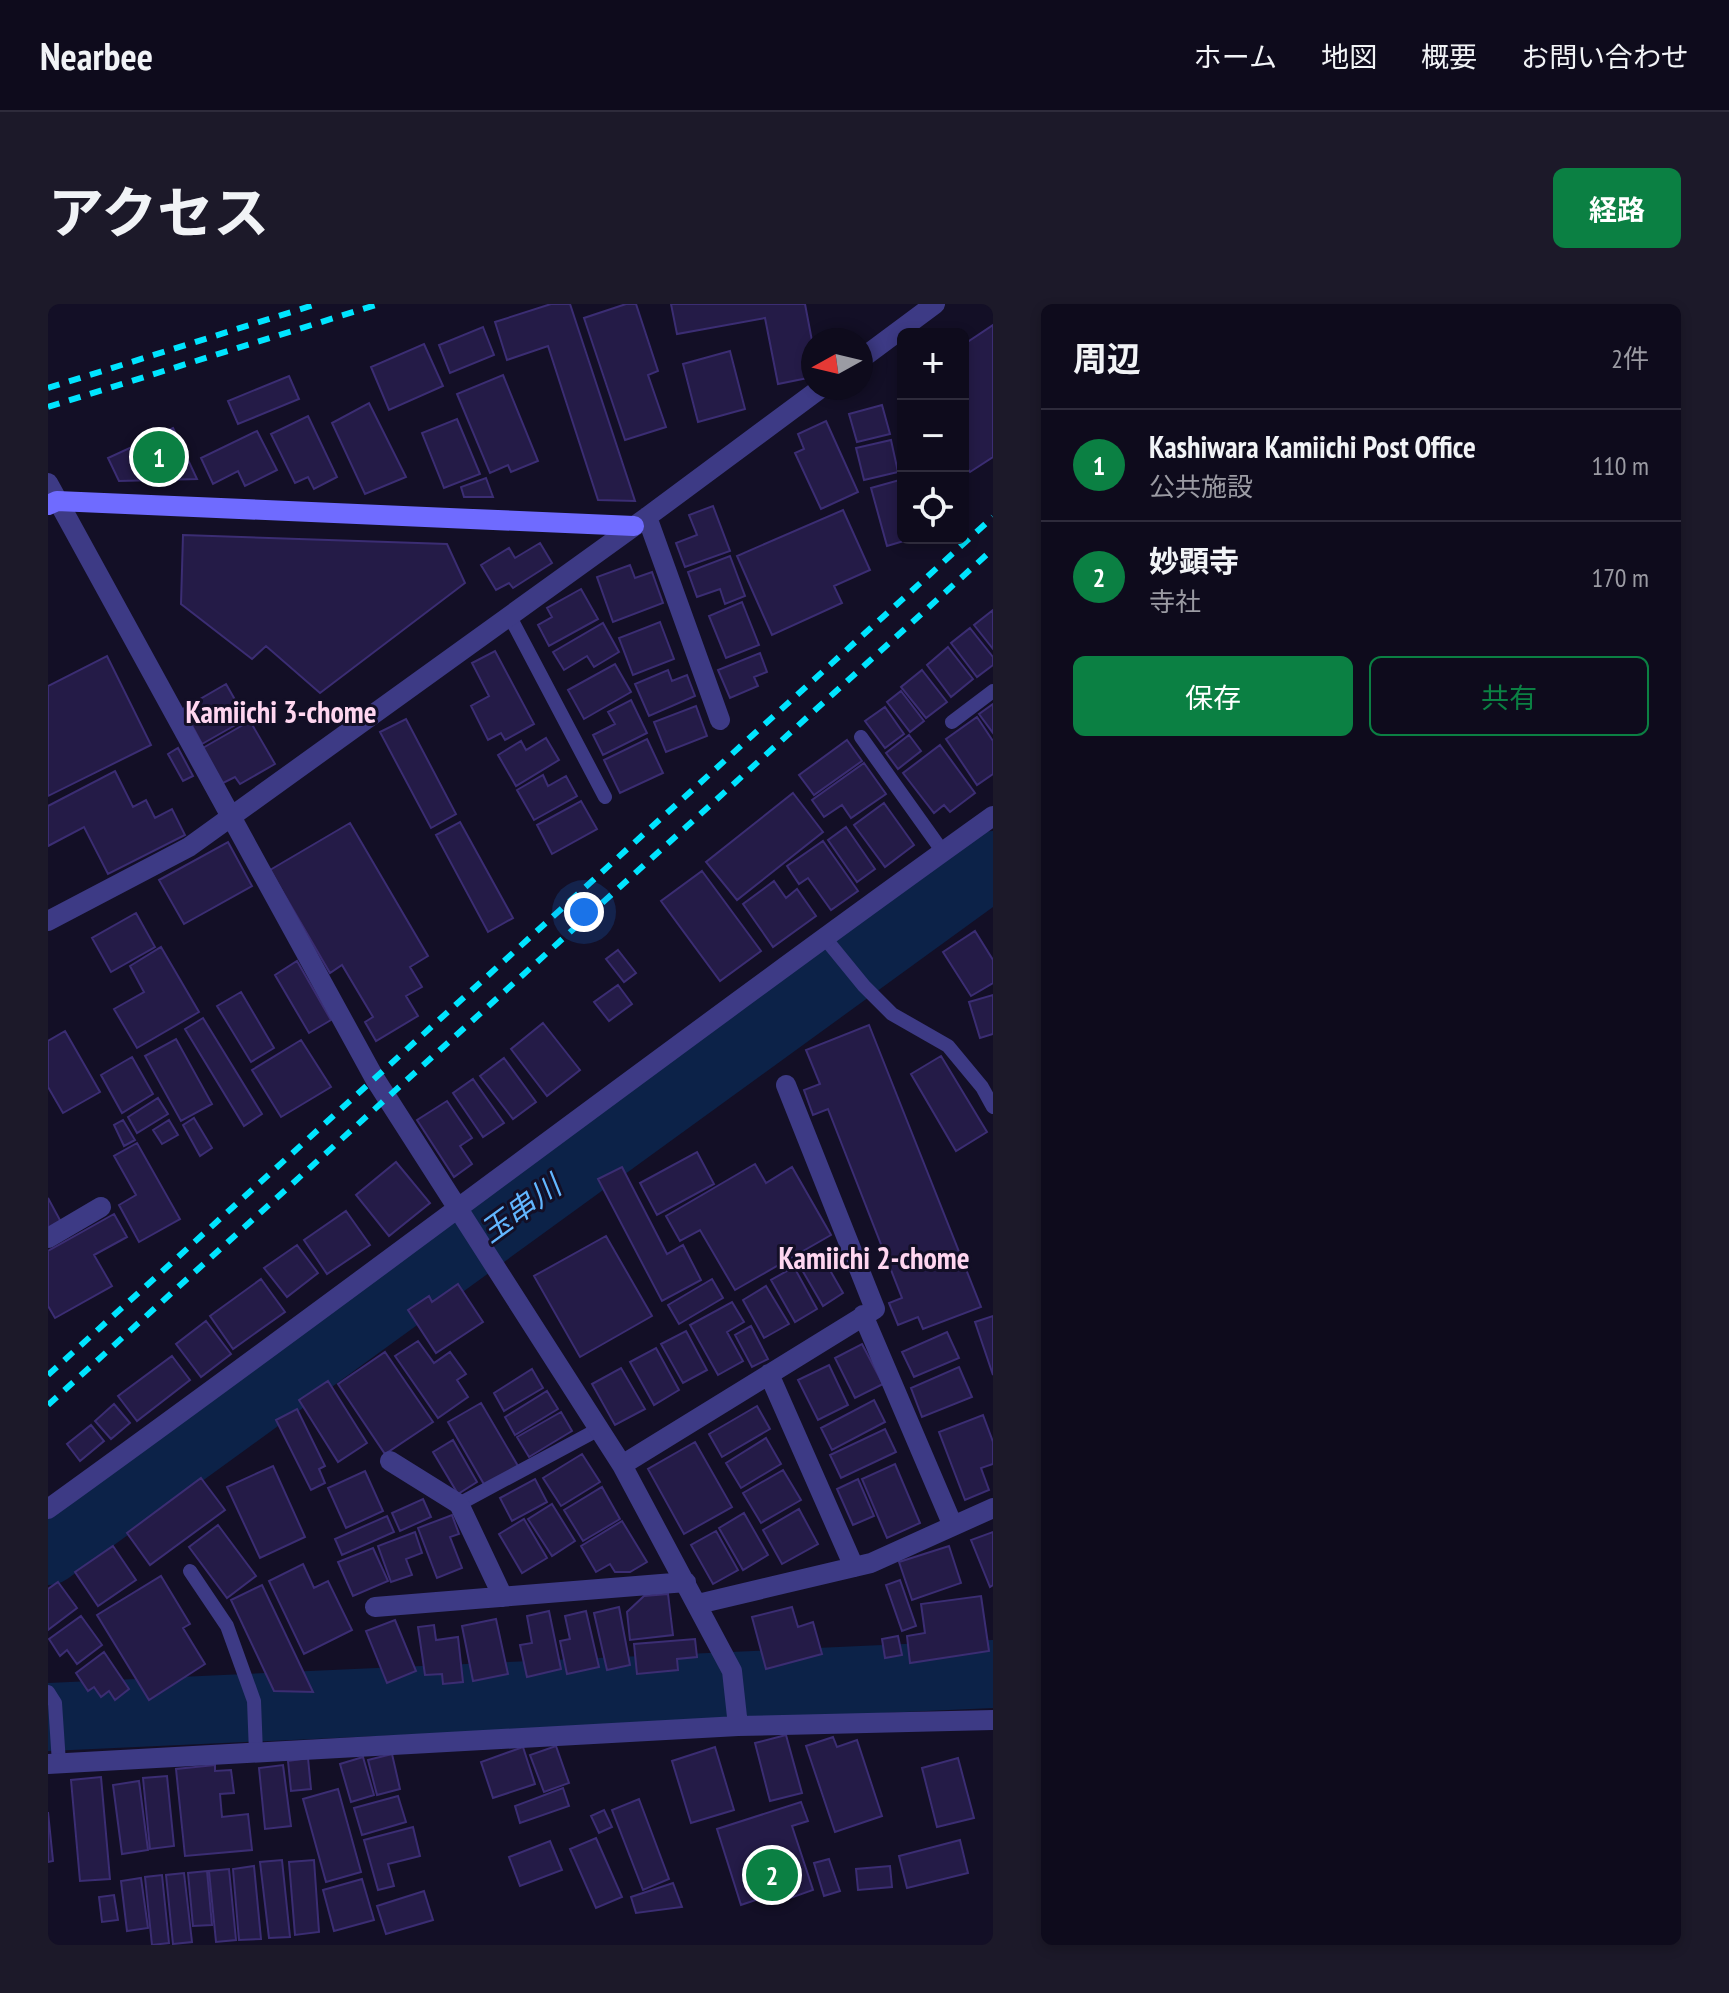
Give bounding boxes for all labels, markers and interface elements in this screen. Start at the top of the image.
text: Nearbee [40,31,153,80]
text: ホーム [1194,38,1277,75]
text: 地図 [1321,38,1377,75]
text: 概要 [1421,38,1477,75]
text: お問い合わせ [1521,38,1689,75]
button: 経路 [1553,168,1681,248]
text: アクセス [48,176,269,248]
north arrow [801,328,873,400]
map controls [897,328,969,544]
button: + [897,328,969,400]
text: 周辺 [1073,336,1141,380]
text: 2件 [1611,342,1649,375]
button: − [897,400,969,472]
pin: 1 [133,427,185,487]
text: Kashiwara Kamiichi Post Office [1149,427,1476,466]
text: 1 [1093,449,1105,482]
text: 110 m [1591,449,1649,482]
text: 公共施設 [1149,470,1253,503]
button: locate [897,472,969,544]
text: 妙顕寺 [1149,541,1239,580]
text: 2 [1093,561,1105,594]
text: 170 m [1591,561,1649,594]
text: 寺社 [1149,585,1201,618]
button: 保存 [1073,656,1353,736]
button: 共有 [1369,656,1649,736]
district label: Kamiichi 3-chome [185,692,377,731]
your location [564,892,604,932]
water label: 玉串川 [472,1164,570,1250]
district label: Kamiichi 2-chome [778,1238,970,1277]
pin: 2 [746,1845,798,1905]

